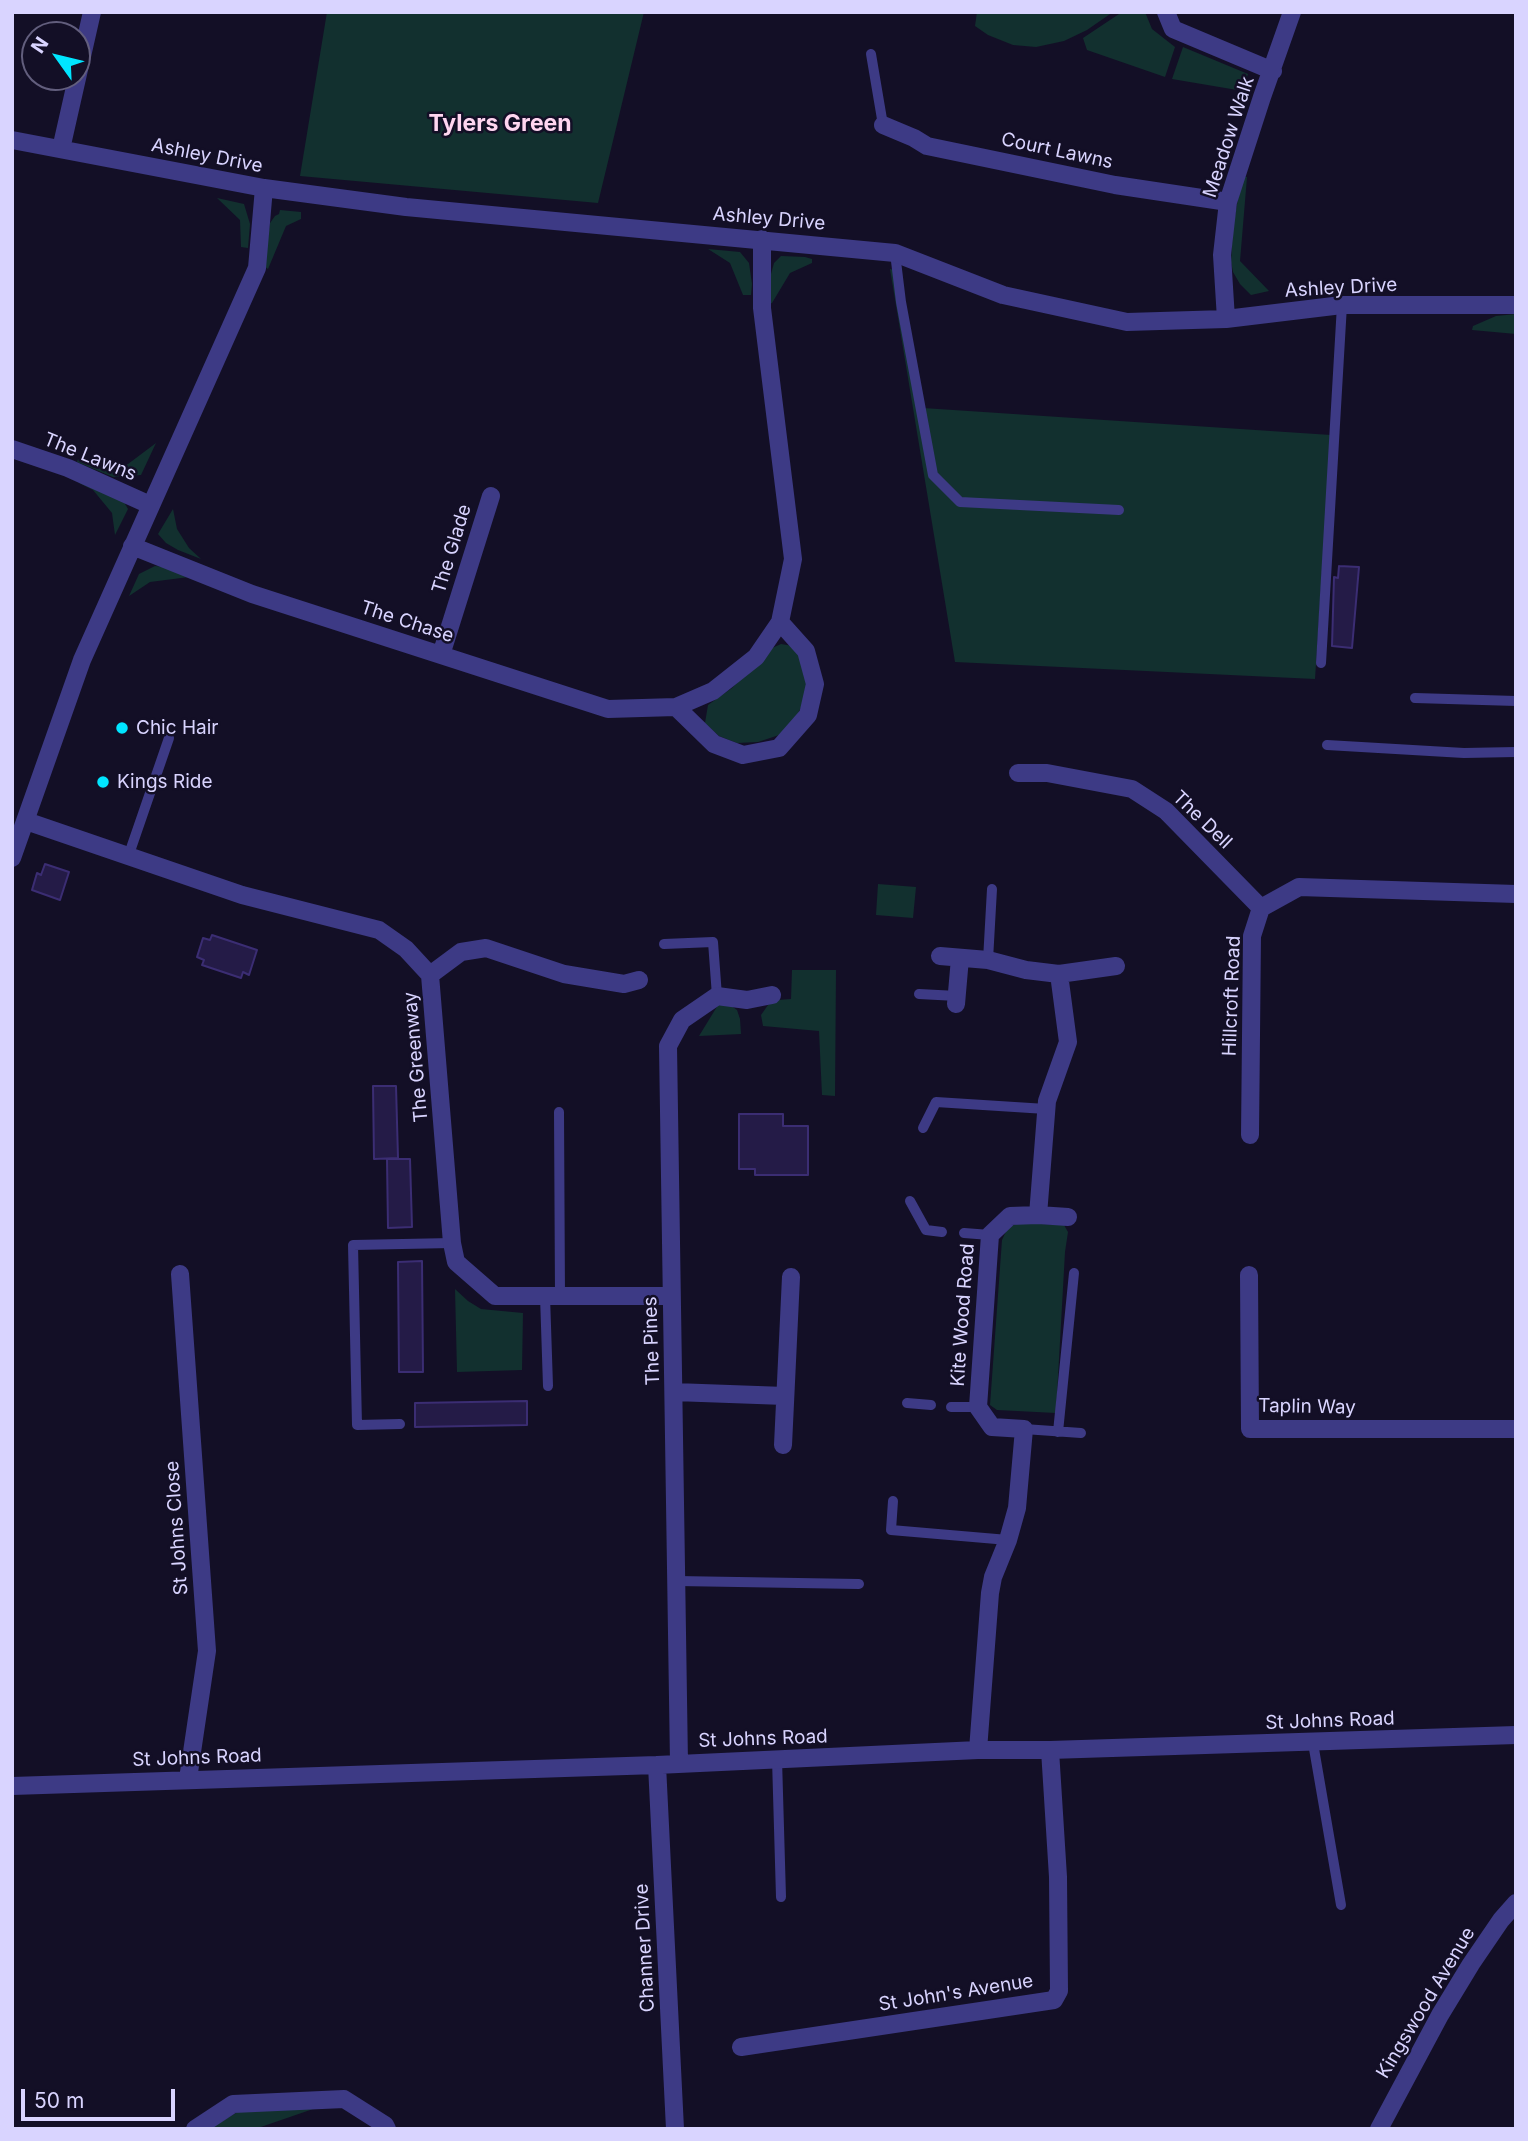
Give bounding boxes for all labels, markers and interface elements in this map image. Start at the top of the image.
north arrow [21,21,91,91]
text: N [26,33,53,58]
street label: Meadow Walk [1199,74,1259,200]
district label: Tylers Green [428,110,572,138]
street label: Court Lawns [999,128,1115,174]
street label: Ashley Drive [149,134,265,178]
street label: Ashley Drive [712,203,826,235]
street label: Ashley Drive [1284,274,1398,302]
street label: The Lawns [40,428,140,486]
street label: The Glade [428,502,476,596]
street label: The Chase [357,596,457,648]
place label: Chic Hair [136,717,218,739]
marker: Chic Hair [114,720,130,736]
place label: Kings Ride [117,771,212,793]
marker: Kings Ride [95,774,111,790]
street label: The Dell [1167,786,1237,854]
street label: Hillcroft Road [1218,935,1246,1057]
street label: The Greenway [399,991,433,1123]
street label: Kite Wood Road [947,1243,979,1387]
street label: The Pines [639,1296,665,1386]
street label: Taplin Way [1258,1395,1356,1419]
street label: St Johns Close [161,1460,193,1596]
street label: St Johns Road [1265,1707,1395,1735]
street label: St Johns Road [698,1725,828,1753]
street label: St Johns Road [132,1744,262,1772]
street label: Channer Drive [630,1883,660,2013]
street label: Kingswood Avenue [1372,1923,1480,2083]
street label: St John's Avenue [877,1970,1035,2016]
scale bar [24,2074,178,2118]
text: 50 m [34,2088,84,2113]

